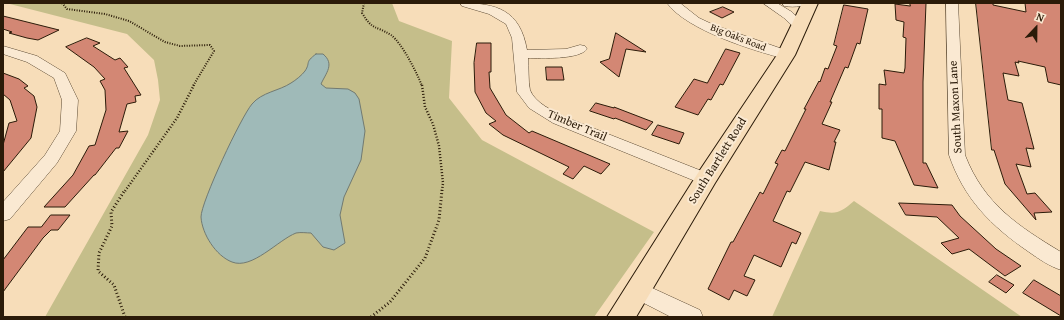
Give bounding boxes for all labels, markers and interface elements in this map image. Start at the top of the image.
north arrow [1016,8,1056,48]
text: N [1034,8,1047,26]
street label: Big Oaks Road [708,22,768,54]
street label: South Maxon Lane [946,60,966,154]
street label: Timber Trail [545,107,609,145]
street label: South Bartlett Road [686,115,750,207]

